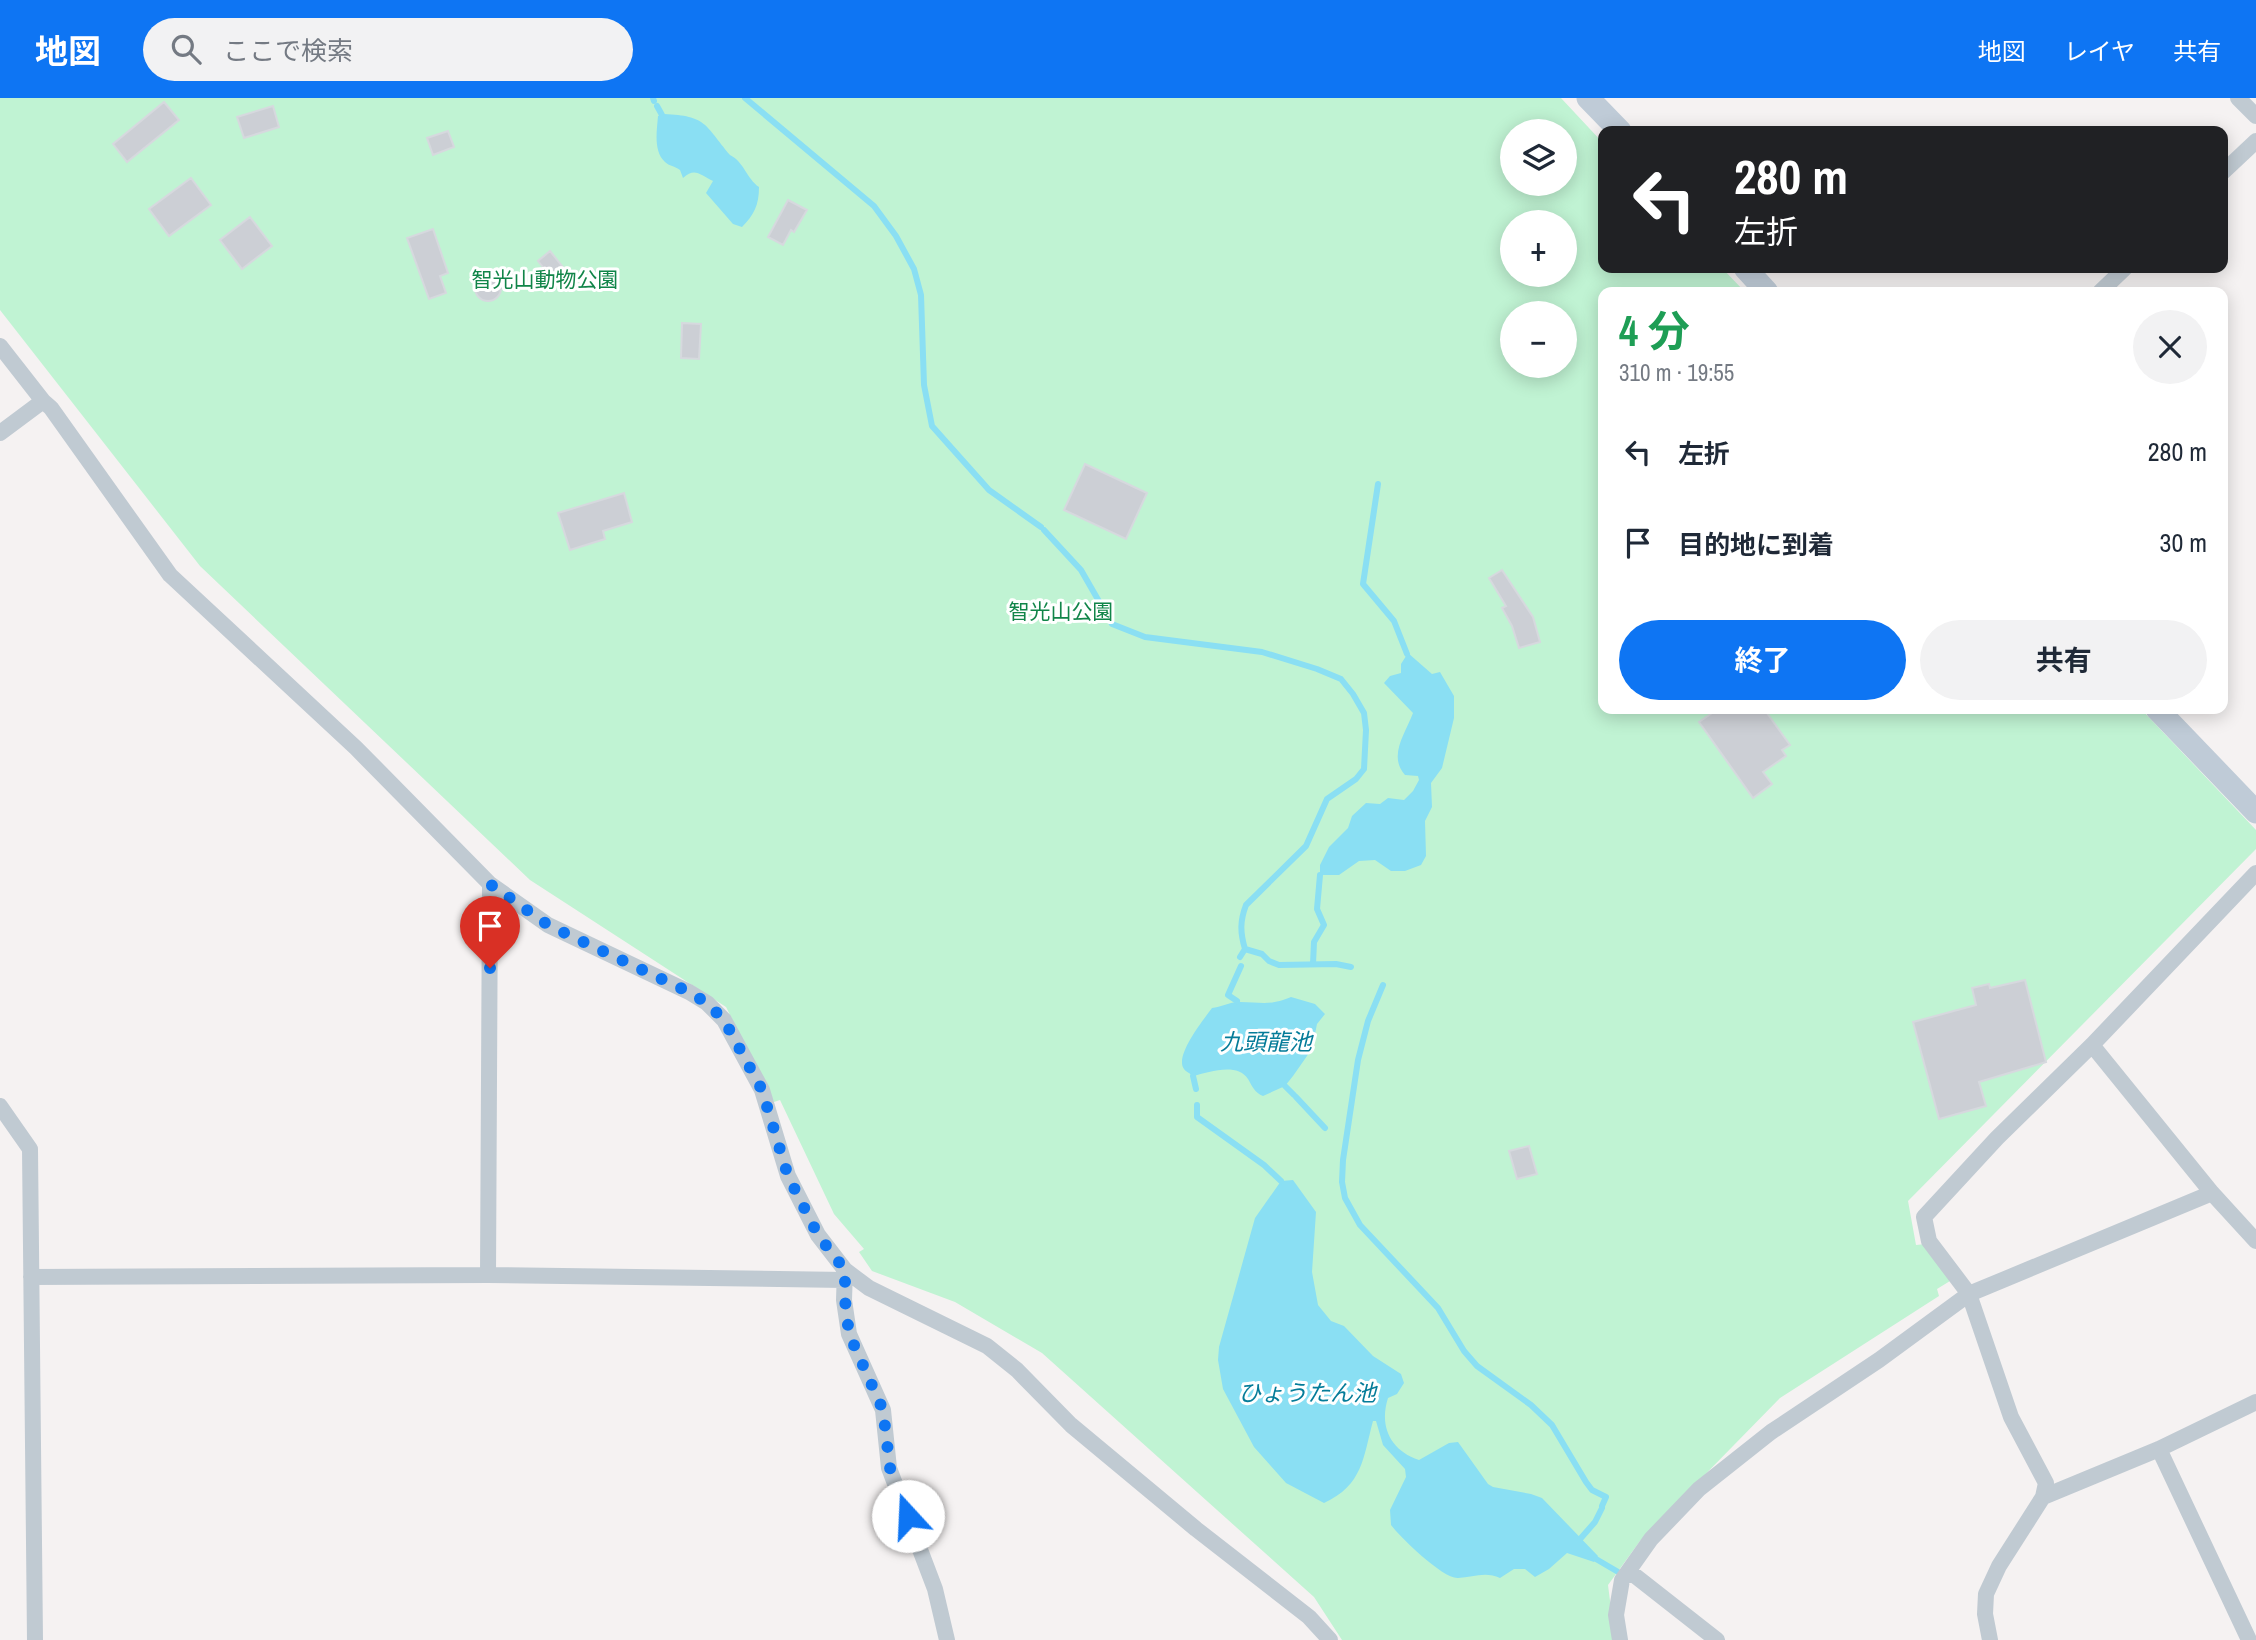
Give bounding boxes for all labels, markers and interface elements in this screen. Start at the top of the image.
search box [143,18,633,81]
text: 地図 [35,29,101,73]
icon: search [167,30,205,68]
text: ここで検索 [223,33,353,68]
text: 地図 [1978,35,2026,67]
text: レイヤ [2064,35,2135,67]
text: 共有 [2173,35,2221,67]
map controls [1500,119,1577,378]
button: layers [1500,119,1577,196]
text: 280 m [1734,143,1848,209]
icon: left [1619,154,1710,245]
button: + [1500,210,1577,287]
text: 左折 [1734,210,1798,253]
park label: 智光山動物公園 [472,265,619,294]
button: − [1500,301,1577,378]
text: 4 分 [1619,303,1690,359]
button: close [2133,310,2207,384]
text: 310 m · 19:55 [1619,357,1734,388]
icon: left [1619,433,1657,471]
text: 280 m [2148,434,2207,469]
text: 左折 [1678,436,1730,471]
icon: arrive [1619,524,1657,562]
text: 30 m [2160,525,2207,560]
text: 目的地に到着 [1678,527,1834,562]
park label: 智光山公園 [1009,597,1114,626]
button: 終了 [1619,620,1906,700]
button: 共有 [1920,620,2207,700]
pin [460,896,520,968]
icon: arrive [471,907,509,945]
water label: 九頭龍池 [1220,1026,1314,1057]
water label: ひょうたん池 [1238,1377,1378,1408]
position arrow [871,1479,945,1553]

